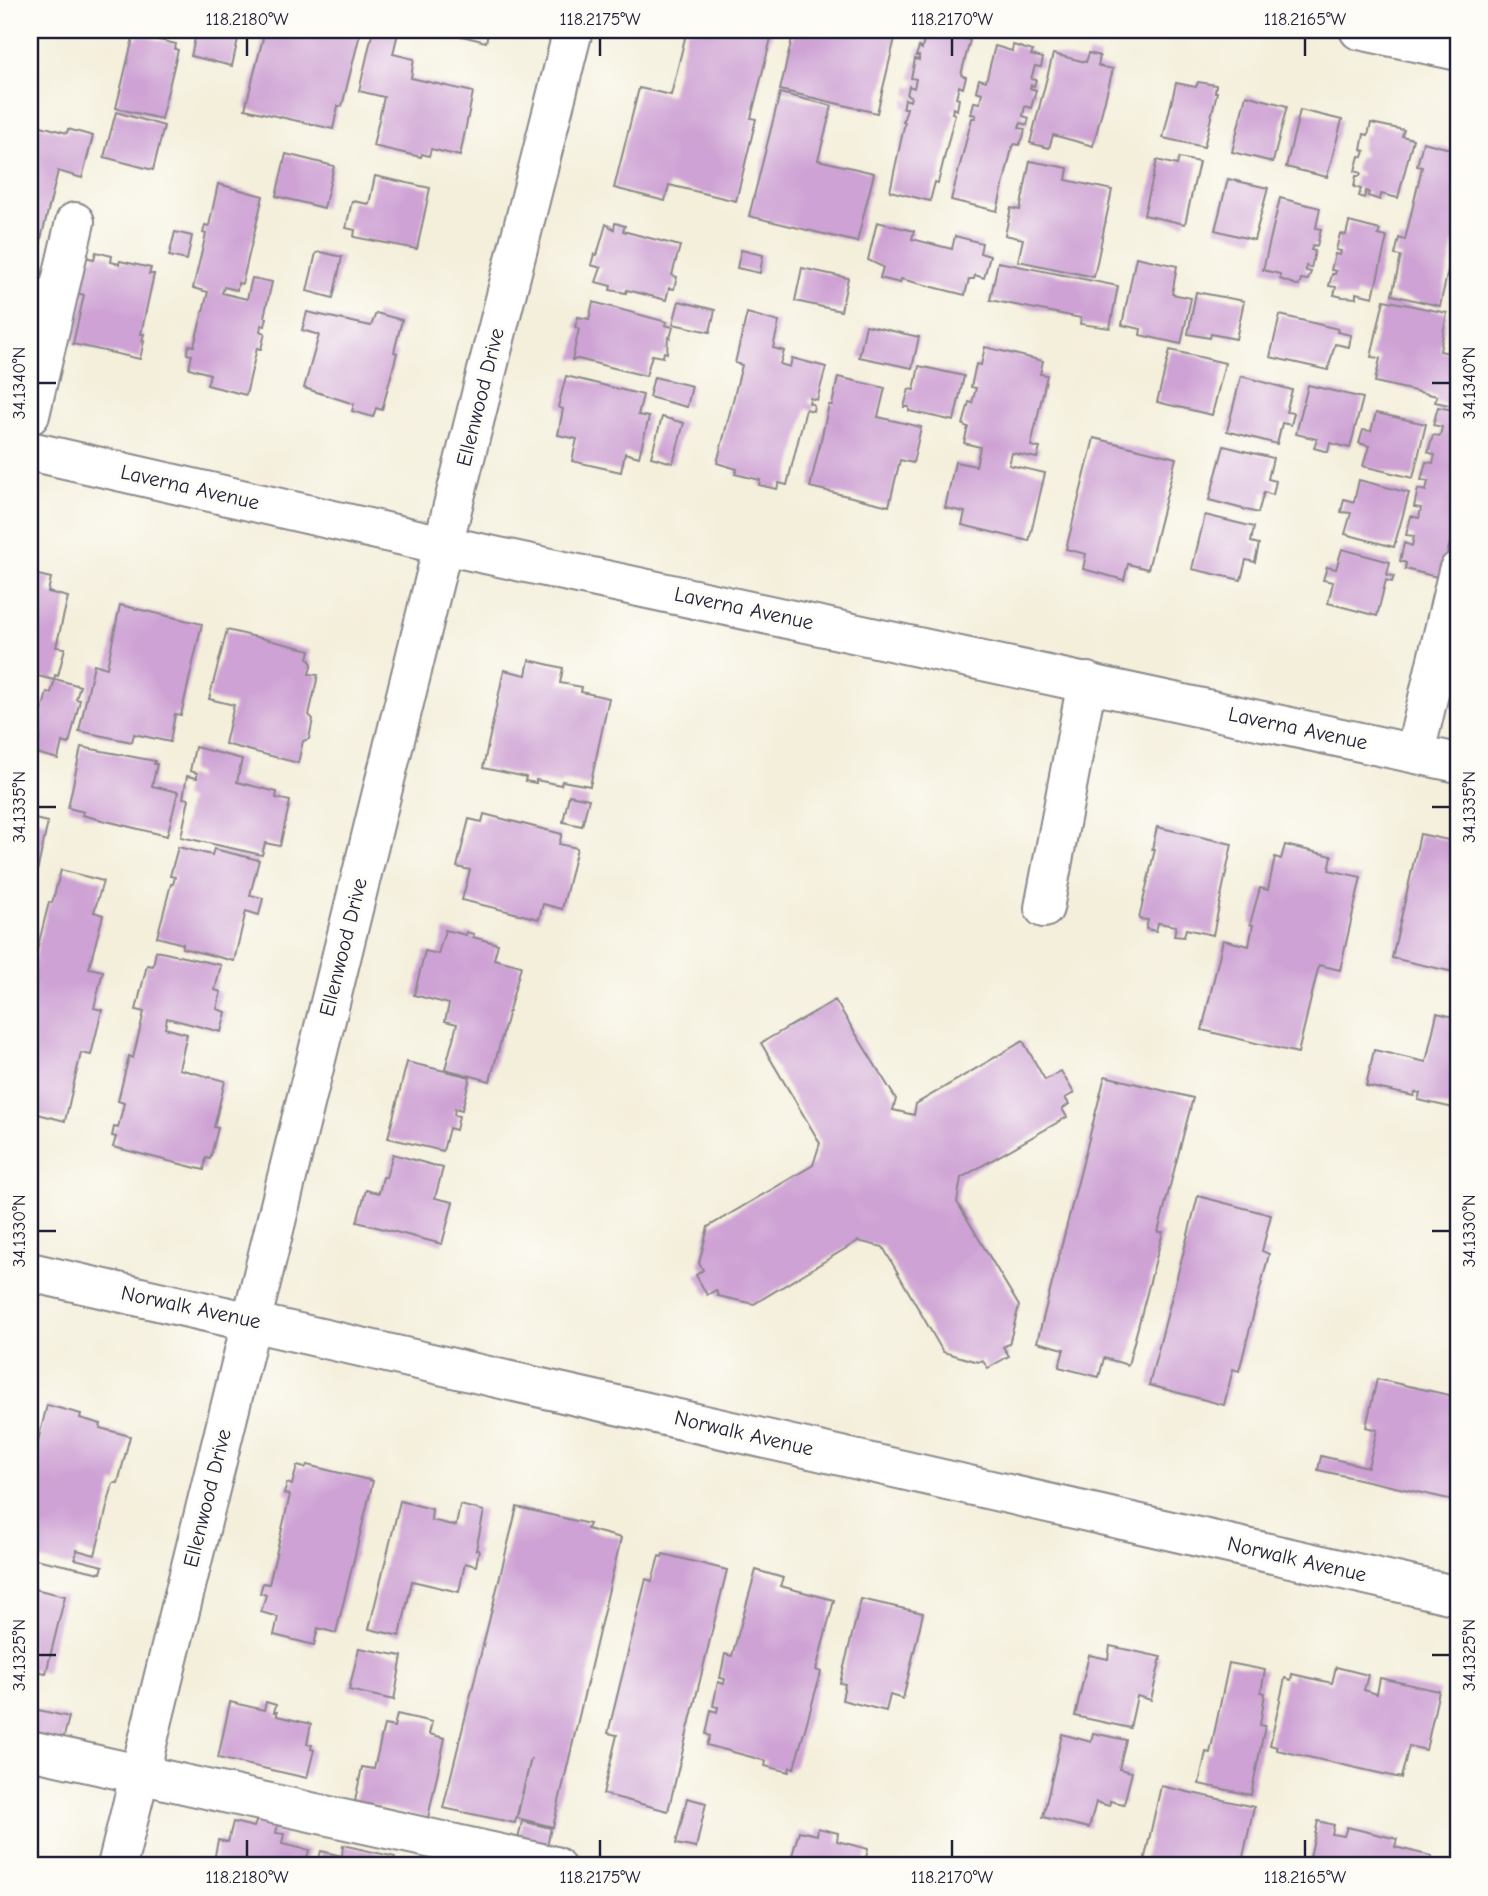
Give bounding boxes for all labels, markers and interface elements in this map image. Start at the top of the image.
text: 118.2180°W [205,9,289,30]
text: 118.2175°W [559,9,641,30]
text: 118.2170°W [911,9,994,30]
text: 118.2165°W [1264,9,1347,30]
street label: Ellenwood Drive [451,325,509,469]
text: 34.1340°N [9,347,30,419]
text: 34.1340°N [1459,347,1480,419]
street label: Laverna Avenue [118,459,262,515]
street label: Laverna Avenue [672,582,816,634]
street label: Laverna Avenue [1226,702,1370,754]
text: 34.1335°N [9,771,30,843]
text: 34.1335°N [1459,771,1480,843]
street label: Ellenwood Drive [314,875,372,1019]
text: 34.1330°N [9,1194,30,1268]
text: 34.1330°N [1459,1194,1480,1268]
street label: Norwalk Avenue [119,1280,263,1334]
street label: Norwalk Avenue [672,1405,816,1461]
street label: Ellenwood Drive [178,1426,236,1570]
street label: Norwalk Avenue [1225,1531,1369,1587]
text: 34.1325°N [9,1619,30,1691]
text: 34.1325°N [1459,1619,1480,1691]
text: 118.2180°W [205,1867,289,1888]
text: 118.2175°W [559,1867,641,1888]
text: 118.2170°W [911,1867,994,1888]
text: 118.2165°W [1264,1867,1347,1888]

